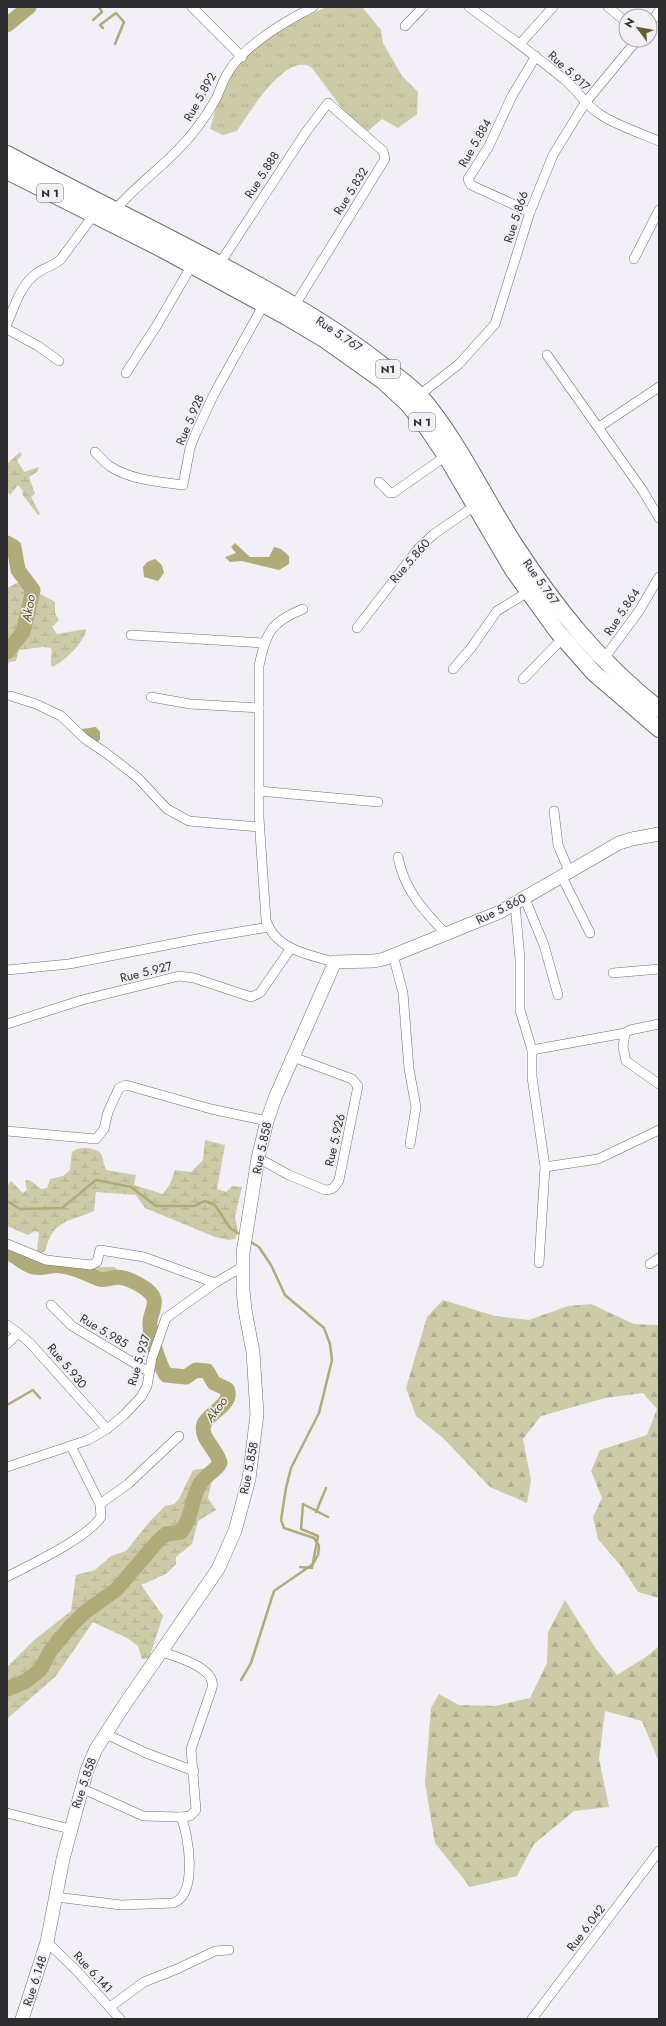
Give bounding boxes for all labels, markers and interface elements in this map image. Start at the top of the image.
north arrow [618,8,658,48]
text: N [620,15,639,31]
street label: Rue 5.917 [544,47,595,96]
street label: Rue 5.892 [179,69,221,125]
street label: Rue 5.884 [454,115,496,171]
street label: Rue 5.888 [240,148,284,202]
street label: Rue 5.832 [329,164,373,218]
road number: N 1 [37,184,63,202]
street label: Rue 5.866 [499,189,533,245]
street label: Rue 5.767 [312,312,366,357]
road number: N1 [376,360,400,378]
street label: Rue 5.928 [171,392,209,448]
road number: N 1 [409,413,435,431]
street label: Rue 5.860 [386,535,434,587]
street label: Rue 5.767 [519,555,564,609]
street label: Rue 5.864 [600,585,644,639]
water label: Akoo [17,593,40,624]
street label: Rue 5.860 [473,889,529,929]
street label: Rue 5.927 [118,957,175,987]
street label: Rue 5.926 [320,1112,350,1168]
street label: Rue 5.858 [248,1120,276,1176]
street label: Rue 5.985 [76,1310,132,1353]
street label: Rue 5.937 [123,1331,155,1388]
street label: Rue 5.930 [43,1340,91,1392]
water label: Akoo [200,1393,232,1427]
street label: Rue 5.858 [235,1440,263,1496]
street label: Rue 5.858 [67,1755,101,1811]
street label: Rue 6.042 [562,1901,610,1955]
street label: Rue 6.141 [69,1947,117,1997]
street label: Rue 6.148 [18,1953,52,2009]

